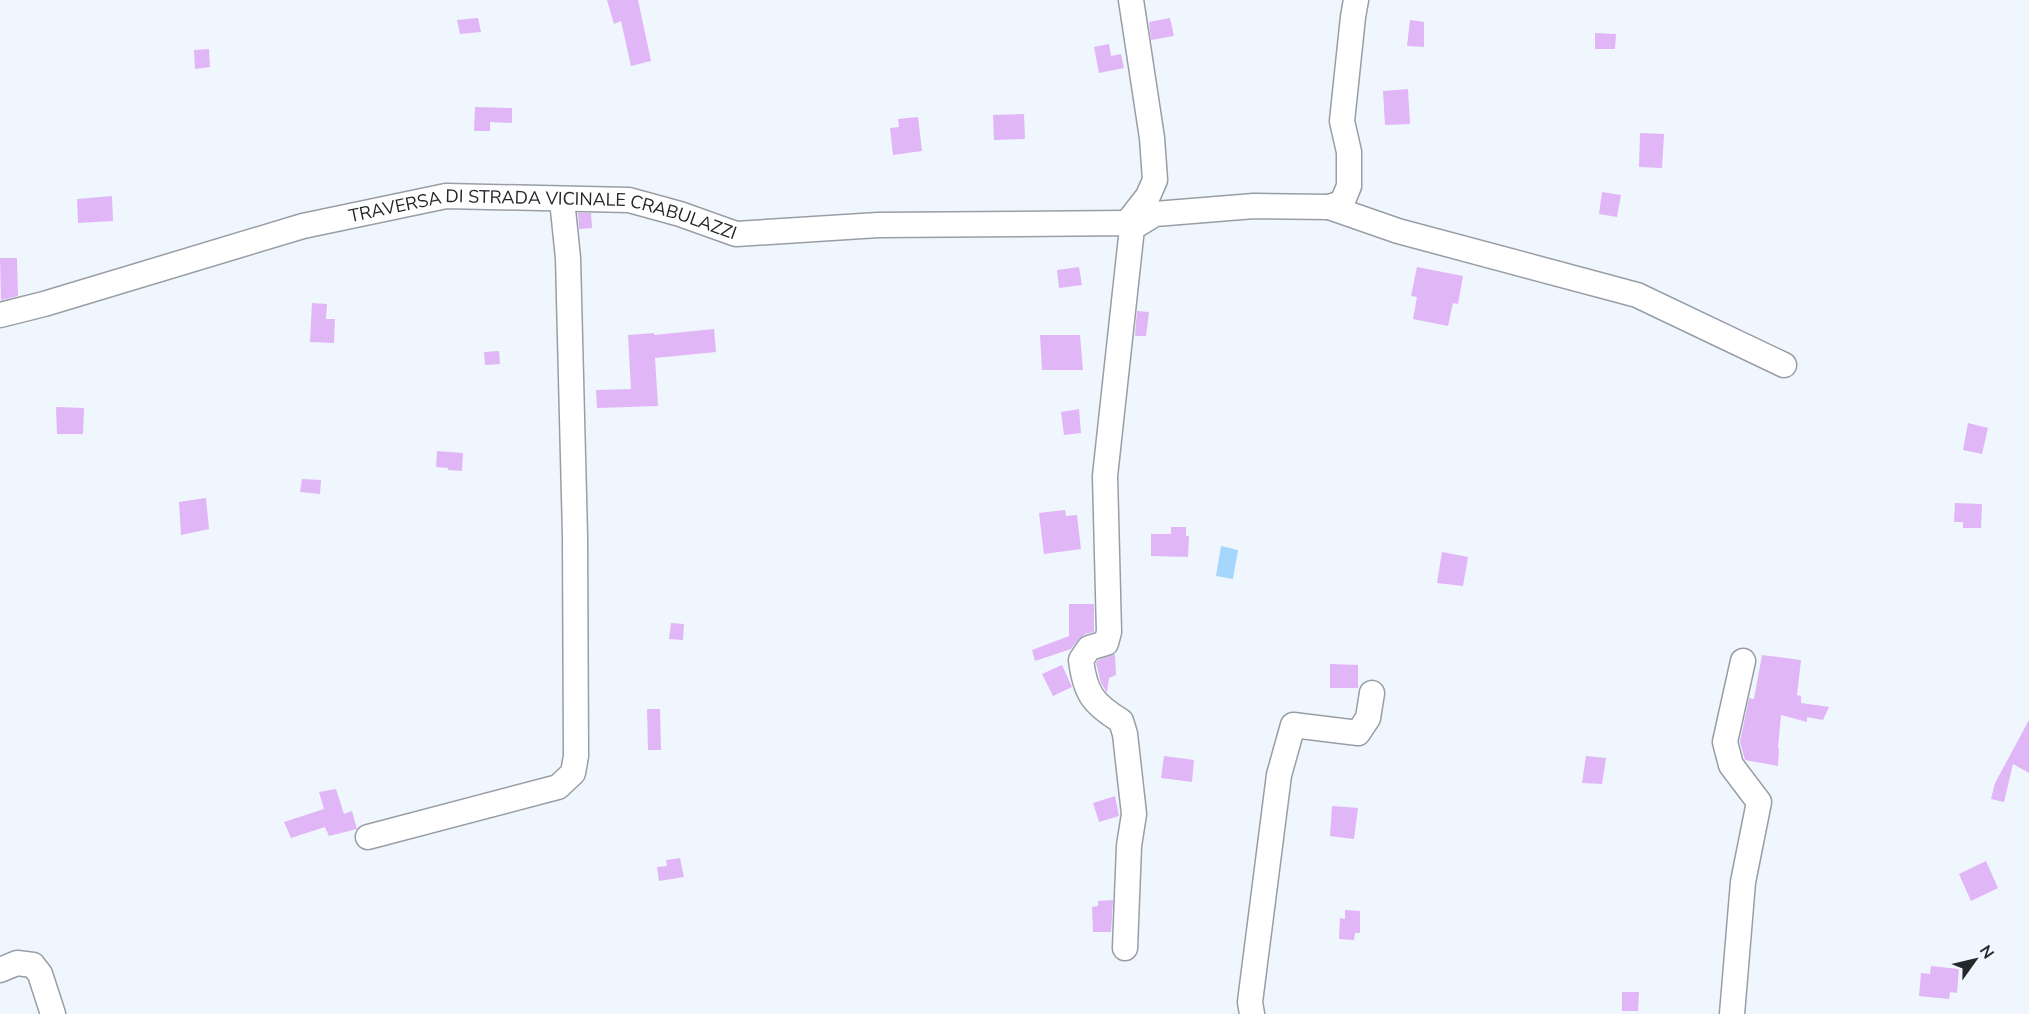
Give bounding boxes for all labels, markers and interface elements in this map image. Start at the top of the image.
street label: TRAVERSA DI STRADA VICINALE CRABULAZZI [346,184,740,245]
north arrow [1945,930,2005,990]
text: N [1974,941,1999,963]

